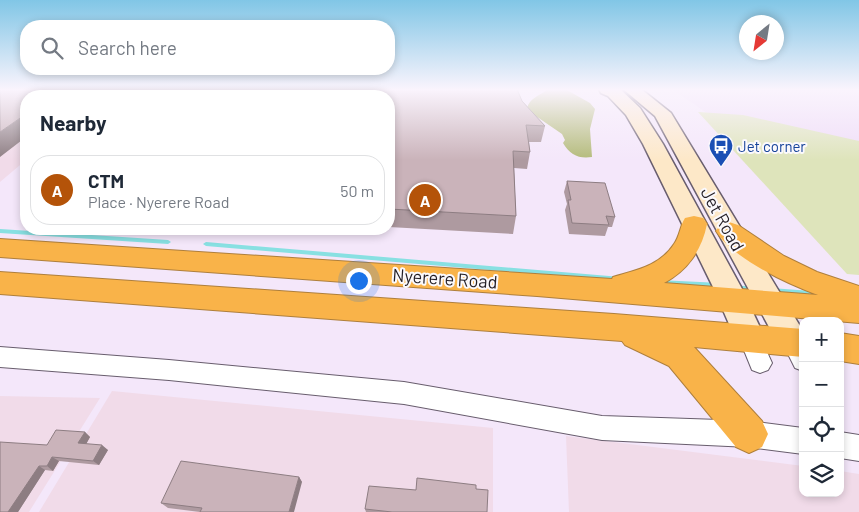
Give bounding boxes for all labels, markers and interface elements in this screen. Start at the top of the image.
north arrow [739,15,784,60]
search box [20,20,395,75]
icon: search [38,34,66,62]
text: Search here [78,36,177,59]
text: Nearby [40,110,106,135]
bus stop icon: Jet corner [708,133,734,167]
place label: Jet corner [738,137,806,155]
text: CTM [88,169,124,192]
text: A [52,181,62,200]
text: 50 m [340,181,374,200]
pin: A [409,181,441,219]
street label: Jet Road [696,183,750,255]
text: Place · Nyerere Road [88,192,229,211]
street label: Nyerere Road [392,263,498,293]
your location [346,268,372,294]
map controls [799,317,844,497]
button: + [799,317,844,362]
button: − [799,362,844,407]
button: locate [799,407,844,452]
button: layers [799,452,844,497]

